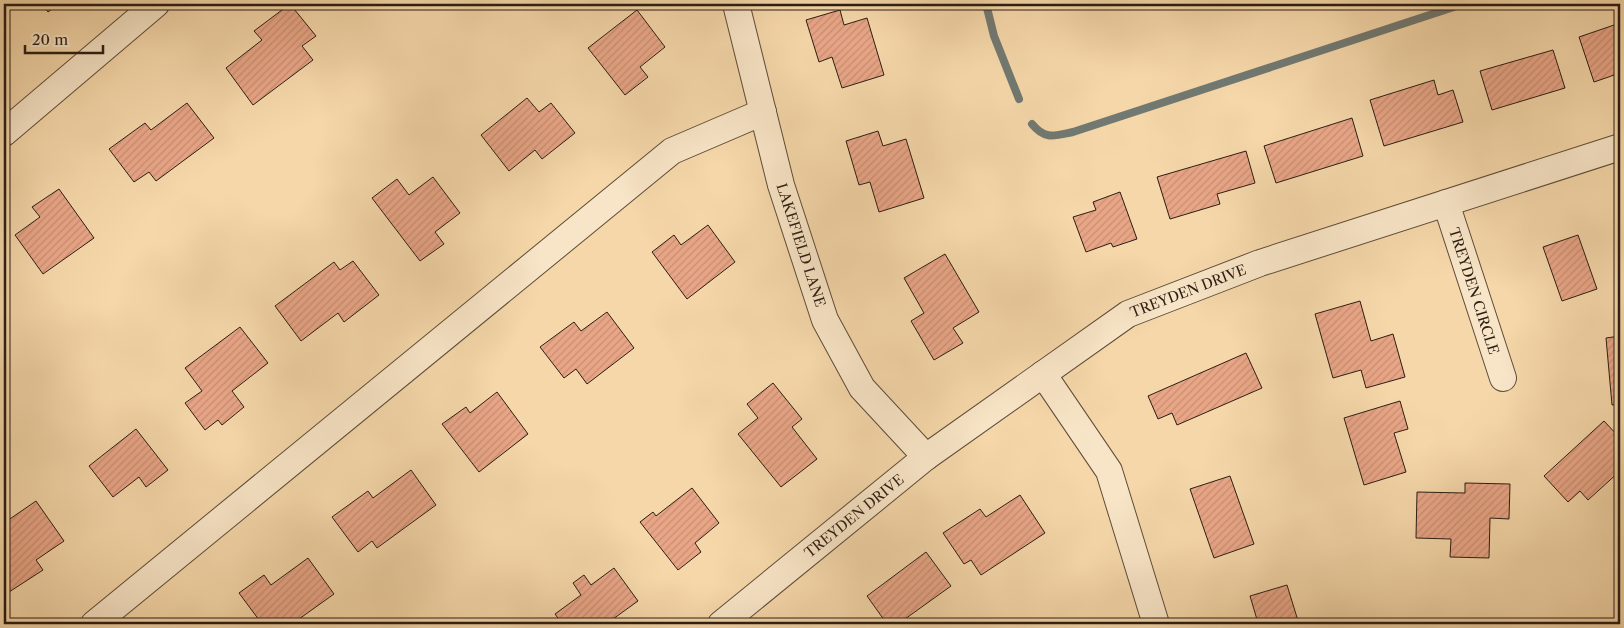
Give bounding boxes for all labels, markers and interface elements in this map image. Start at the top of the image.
scale bar [25,22,102,54]
text: 20 m [32,30,68,49]
street label: LAKEFIELD LANE [772,181,830,309]
street label: TREYDEN CIRCLE [1445,225,1503,357]
street label: TREYDEN DRIVE [1127,261,1249,321]
street label: TREYDEN DRIVE [801,470,907,562]

